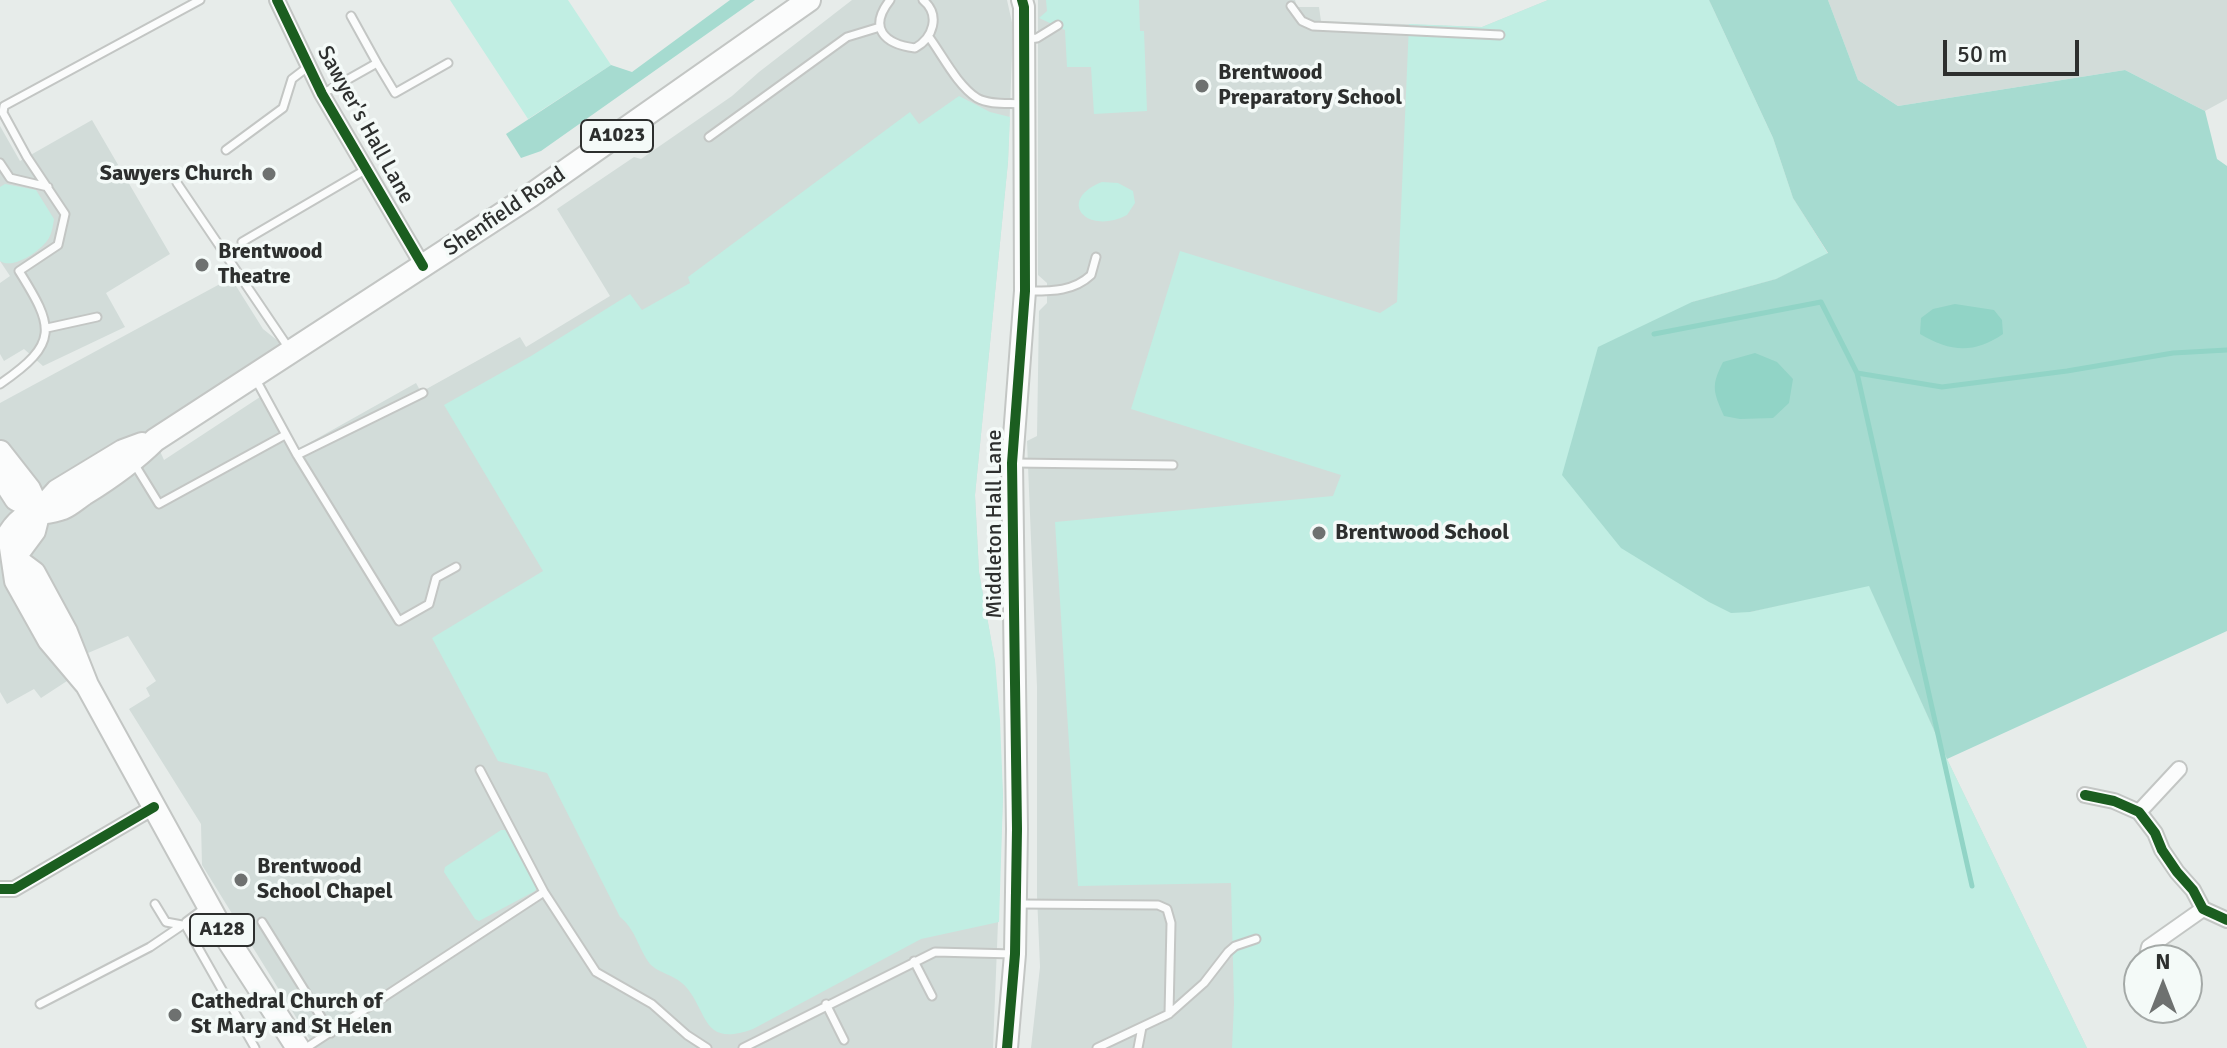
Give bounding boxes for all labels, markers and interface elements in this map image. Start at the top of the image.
scale bar [1947,24,2083,74]
text: 50 m [1957,39,2007,69]
street label: Sawyer's Hall Lane [311,42,419,208]
place label: Brentwood Preparatory School [1218,60,1402,112]
marker: Brentwood Preparatory School [1193,77,1211,95]
road number: A1023 [581,120,653,152]
place label: Sawyers Church [100,161,253,187]
street label: Shenfield Road [439,162,571,262]
marker: Sawyers Church [260,165,278,183]
place label: Brentwood Theatre [218,239,323,290]
marker: Brentwood Theatre [193,256,211,274]
street label: Middleton Hall Lane [982,429,1008,619]
place label: Brentwood School [1335,520,1509,546]
marker: Brentwood School [1310,524,1328,542]
place label: Brentwood School Chapel [257,854,393,906]
marker: Brentwood School Chapel [232,871,250,889]
road number: A128 [190,914,254,946]
north arrow [2123,944,2203,1024]
text: N [2155,948,2171,975]
place label: Cathedral Church of St Mary and St Helen [191,989,392,1040]
marker: Cathedral Church of St Mary and St Helen [166,1006,184,1024]

